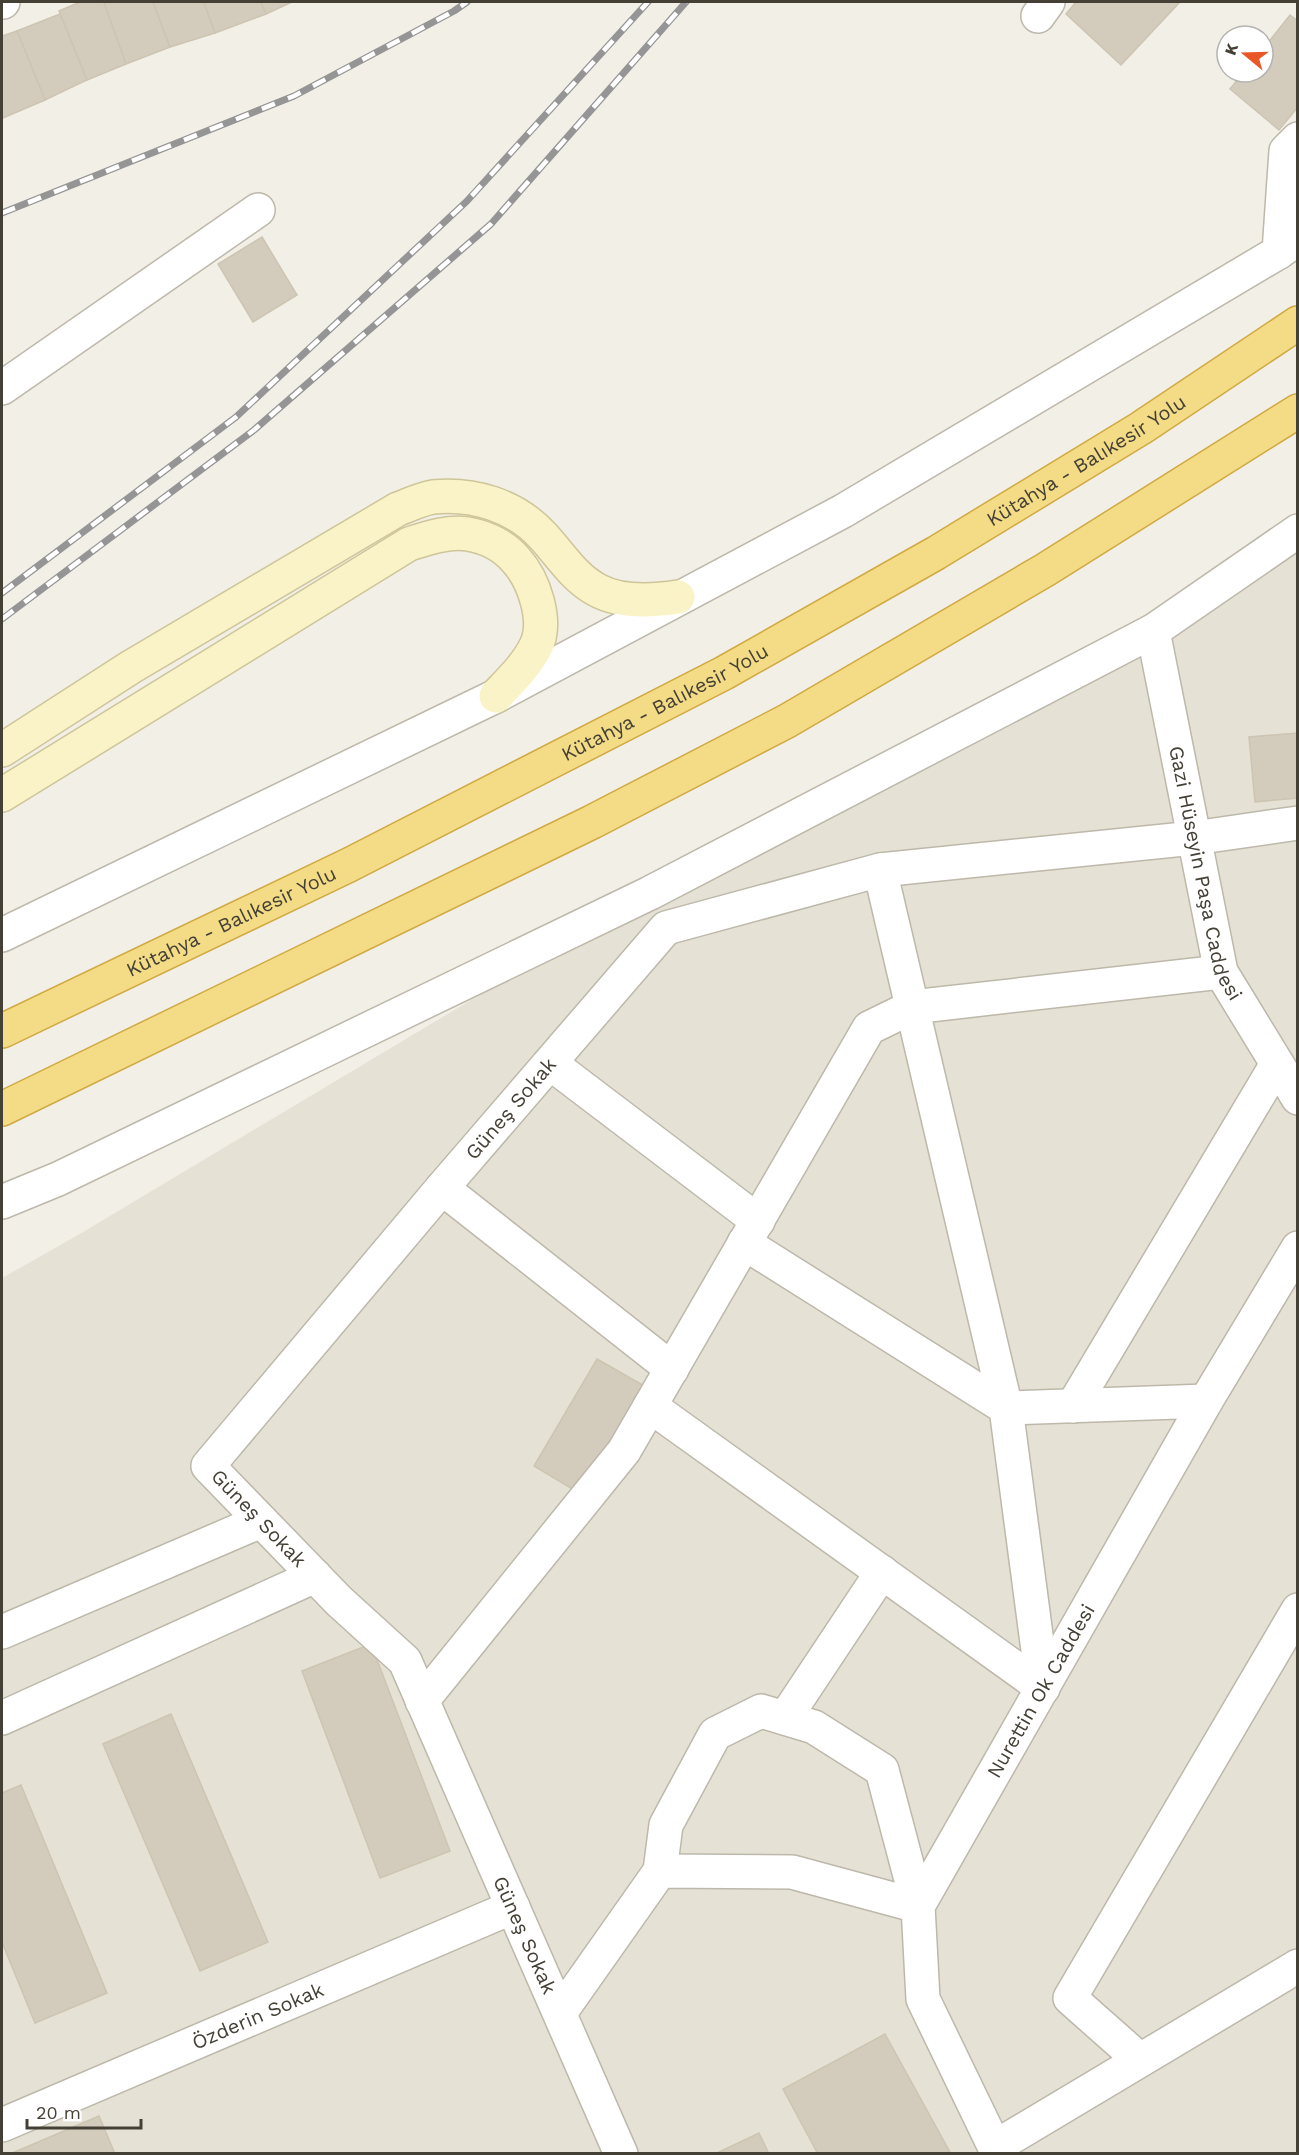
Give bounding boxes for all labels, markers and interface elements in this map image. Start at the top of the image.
north arrow [1215,24,1275,84]
text: K [1221,41,1242,58]
street label: Kütahya - Balıkesir Yolu [982,389,1190,531]
street label: Kütahya - Balıkesir Yolu [557,638,773,766]
street label: Gazi Hüseyin Paşa Caddesi [1164,744,1247,1005]
street label: Kütahya - Balıkesir Yolu [122,861,340,982]
street label: Güneş Sokak [460,1053,561,1164]
street label: Güneş Sokak [206,1464,312,1572]
street label: Nurettin Ok Caddesi [982,1600,1100,1782]
street label: Güneş Sokak [488,1872,562,1998]
street label: Özderin Sokak [188,1977,327,2055]
scale bar [27,2092,141,2130]
text: 20 m [36,2102,81,2123]

